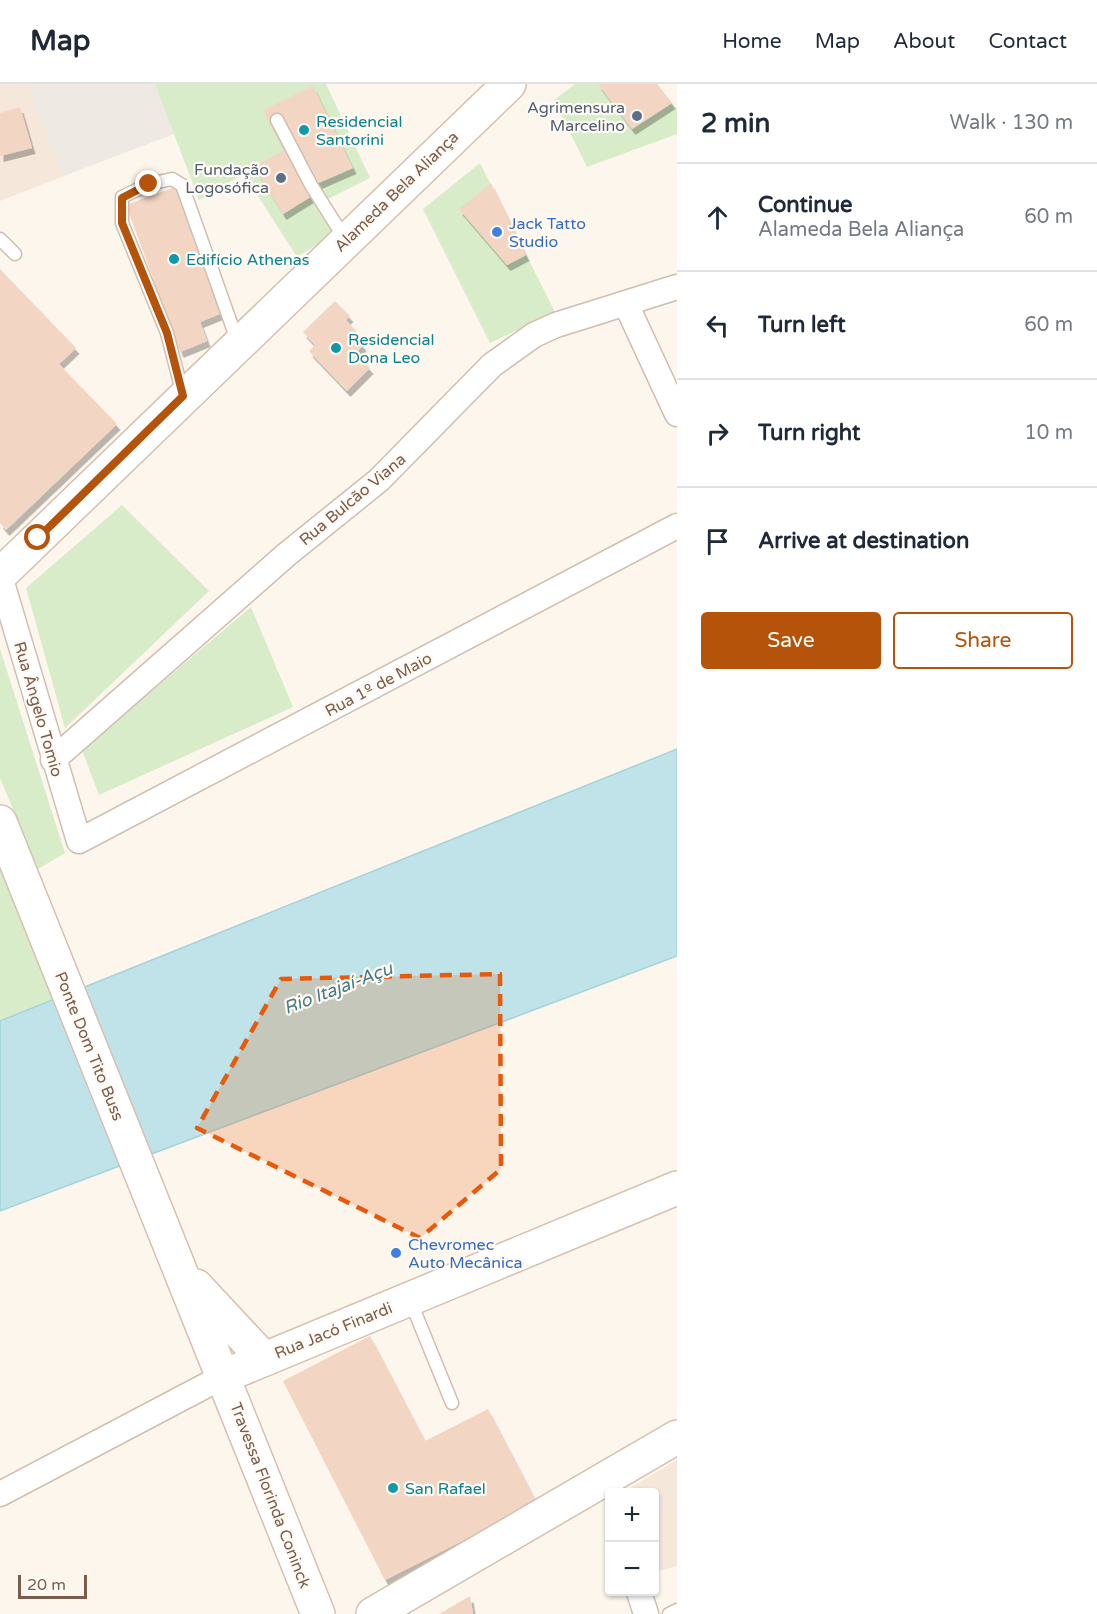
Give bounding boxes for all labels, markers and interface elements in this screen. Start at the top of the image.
text: Map [30,24,90,58]
text: Home [722,29,782,54]
text: Map [815,29,860,54]
text: About [893,29,955,54]
text: Contact [988,29,1067,54]
place label: Agrimensura Marcelino [527,98,625,136]
text: 2 min [701,108,770,139]
marker: Agrimensura Marcelino [630,109,644,123]
text: Walk · 130 m [950,111,1073,135]
place label: Residencial Santorini [316,112,403,150]
marker: Residencial Santorini [297,123,311,137]
street label: Alameda Bela Aliança [330,127,463,256]
place label: Fundação Logosófica [185,160,269,198]
route end [135,170,161,196]
marker: Fundação Logosófica [274,171,288,185]
text: Continue [758,192,853,218]
icon: ahead [701,201,734,234]
text: 60 m [1024,205,1073,229]
place label: Jack Tatto Studio [509,214,586,252]
text: Alameda Bela Aliança [758,218,964,242]
marker: Jack Tatto Studio [490,225,504,239]
place label: Edifício Athenas [186,250,309,270]
marker: Edifício Athenas [167,252,181,266]
icon: left [701,309,734,342]
text: Turn left [758,312,846,338]
text: 60 m [1024,313,1073,337]
place label: Residencial Dona Leo [348,330,435,368]
marker: Residencial Dona Leo [329,341,343,355]
icon: right [701,417,734,450]
text: Turn right [758,420,860,446]
text: 10 m [1024,421,1073,445]
street label: Rua Bulcão Viana [295,449,410,550]
route start [24,524,50,550]
icon: arrive [701,525,734,558]
text: Arrive at destination [758,528,969,554]
button: Save [701,612,881,669]
button: Share [893,612,1073,669]
street label: Rua Ângelo Tomio [9,639,67,779]
street label: Rua 1º de Maio [322,648,435,721]
water label: Rio Itajaí-Açu [280,957,397,1019]
street label: Ponte Dom Tito Buss [50,969,128,1124]
place label: Chevromec Auto Mecânica [408,1235,522,1273]
marker: Chevromec Auto Mecânica [389,1246,403,1260]
street label: Rua Jacó Finardi [272,1298,395,1364]
street label: Travessa Florinda Coninck [225,1400,315,1591]
place label: San Rafael [405,1479,486,1499]
marker: San Rafael [386,1481,400,1495]
map controls [605,1488,659,1596]
button: + [605,1488,659,1542]
button: − [605,1542,659,1596]
scale bar [18,1572,87,1600]
text: 20 m [27,1575,66,1595]

